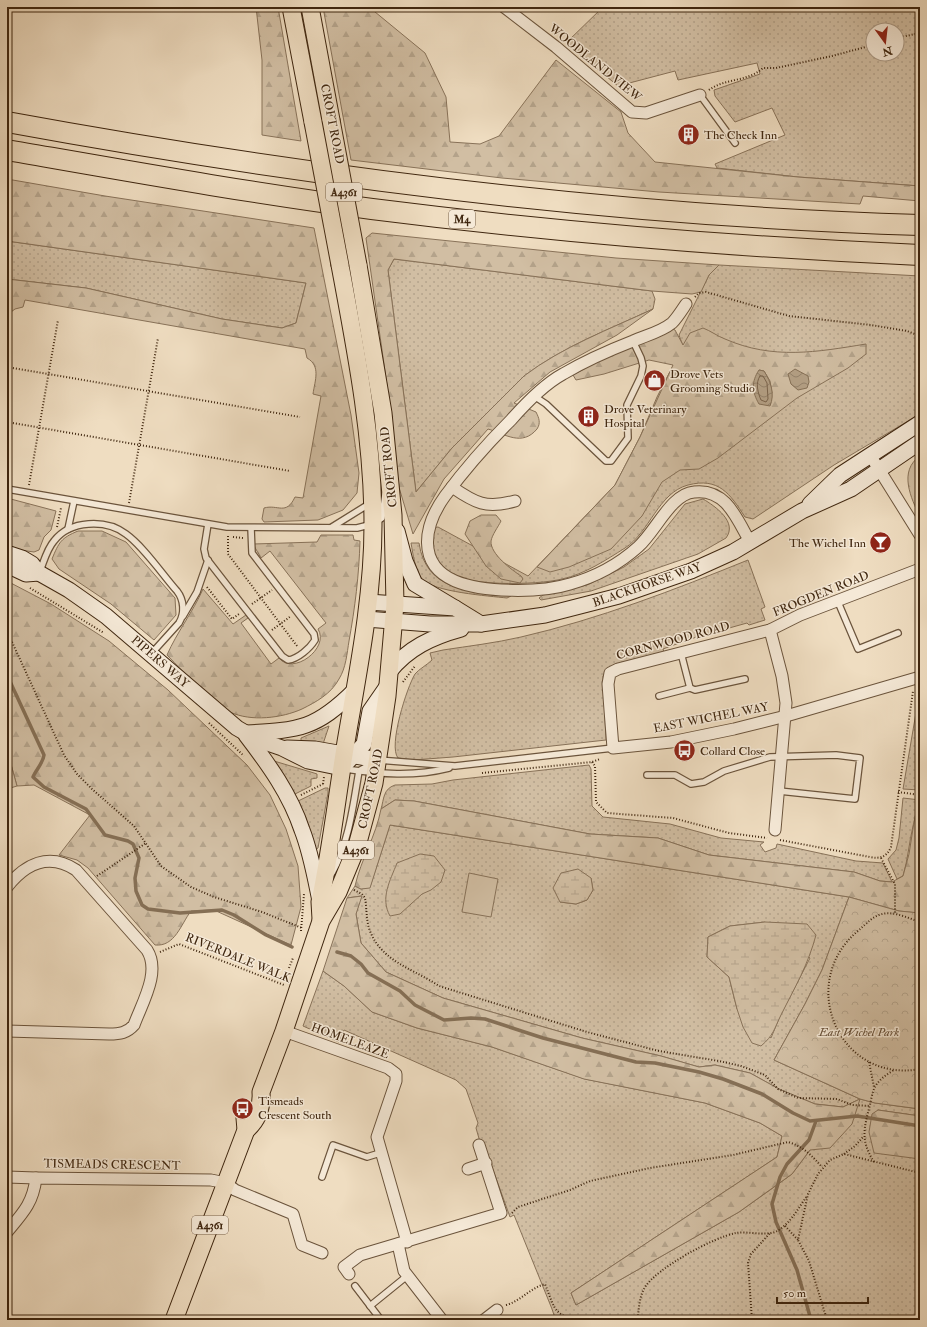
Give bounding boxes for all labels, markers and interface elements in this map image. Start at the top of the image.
street label: WOODLAND VIEW [545,20,645,105]
north arrow [865,22,905,62]
text: N [880,43,895,59]
street label: CROFT ROAD [317,83,347,166]
building icon: The Check Inn [675,122,701,148]
place label: The Check Inn [704,128,777,143]
road number: A4361 [326,183,362,201]
road number: M4 [449,210,475,228]
place label: Drove Vets Grooming Studio [670,367,755,396]
shop icon: Drove Vets Grooming Studio [642,368,668,394]
place label: Drove Veterinary Hospital [604,402,687,431]
building icon: Drove Veterinary Hospital [576,403,602,429]
street label: CROFT ROAD [377,426,401,508]
bar icon: The Wichel Inn [868,530,894,556]
place label: The Wichel Inn [789,536,866,551]
street label: BLACKHORSE WAY [591,559,704,611]
street label: FROGDEN ROAD [771,568,872,620]
street label: CORNWOOD ROAD [615,619,732,663]
street label: PIPERS WAY [128,633,193,692]
street label: EAST WICHEL WAY [652,699,771,737]
bus stop icon: Collard Close [671,738,697,764]
place label: Collard Close [700,744,765,759]
street label: CROFT ROAD [355,747,387,830]
road number: A4361 [338,841,374,859]
street label: RIVERDALE WALK [183,930,294,986]
street label: HOMELEAZE [309,1020,392,1062]
park label: East Wichel Park [818,1025,899,1040]
place label: Tismeads Crescent South [258,1094,332,1123]
bus stop icon: Tismeads Crescent South [229,1095,255,1121]
street label: TISMEADS CRESCENT [43,1156,181,1174]
road number: A4361 [192,1216,228,1234]
scale bar [777,1279,868,1305]
text: 50 m [783,1286,807,1301]

